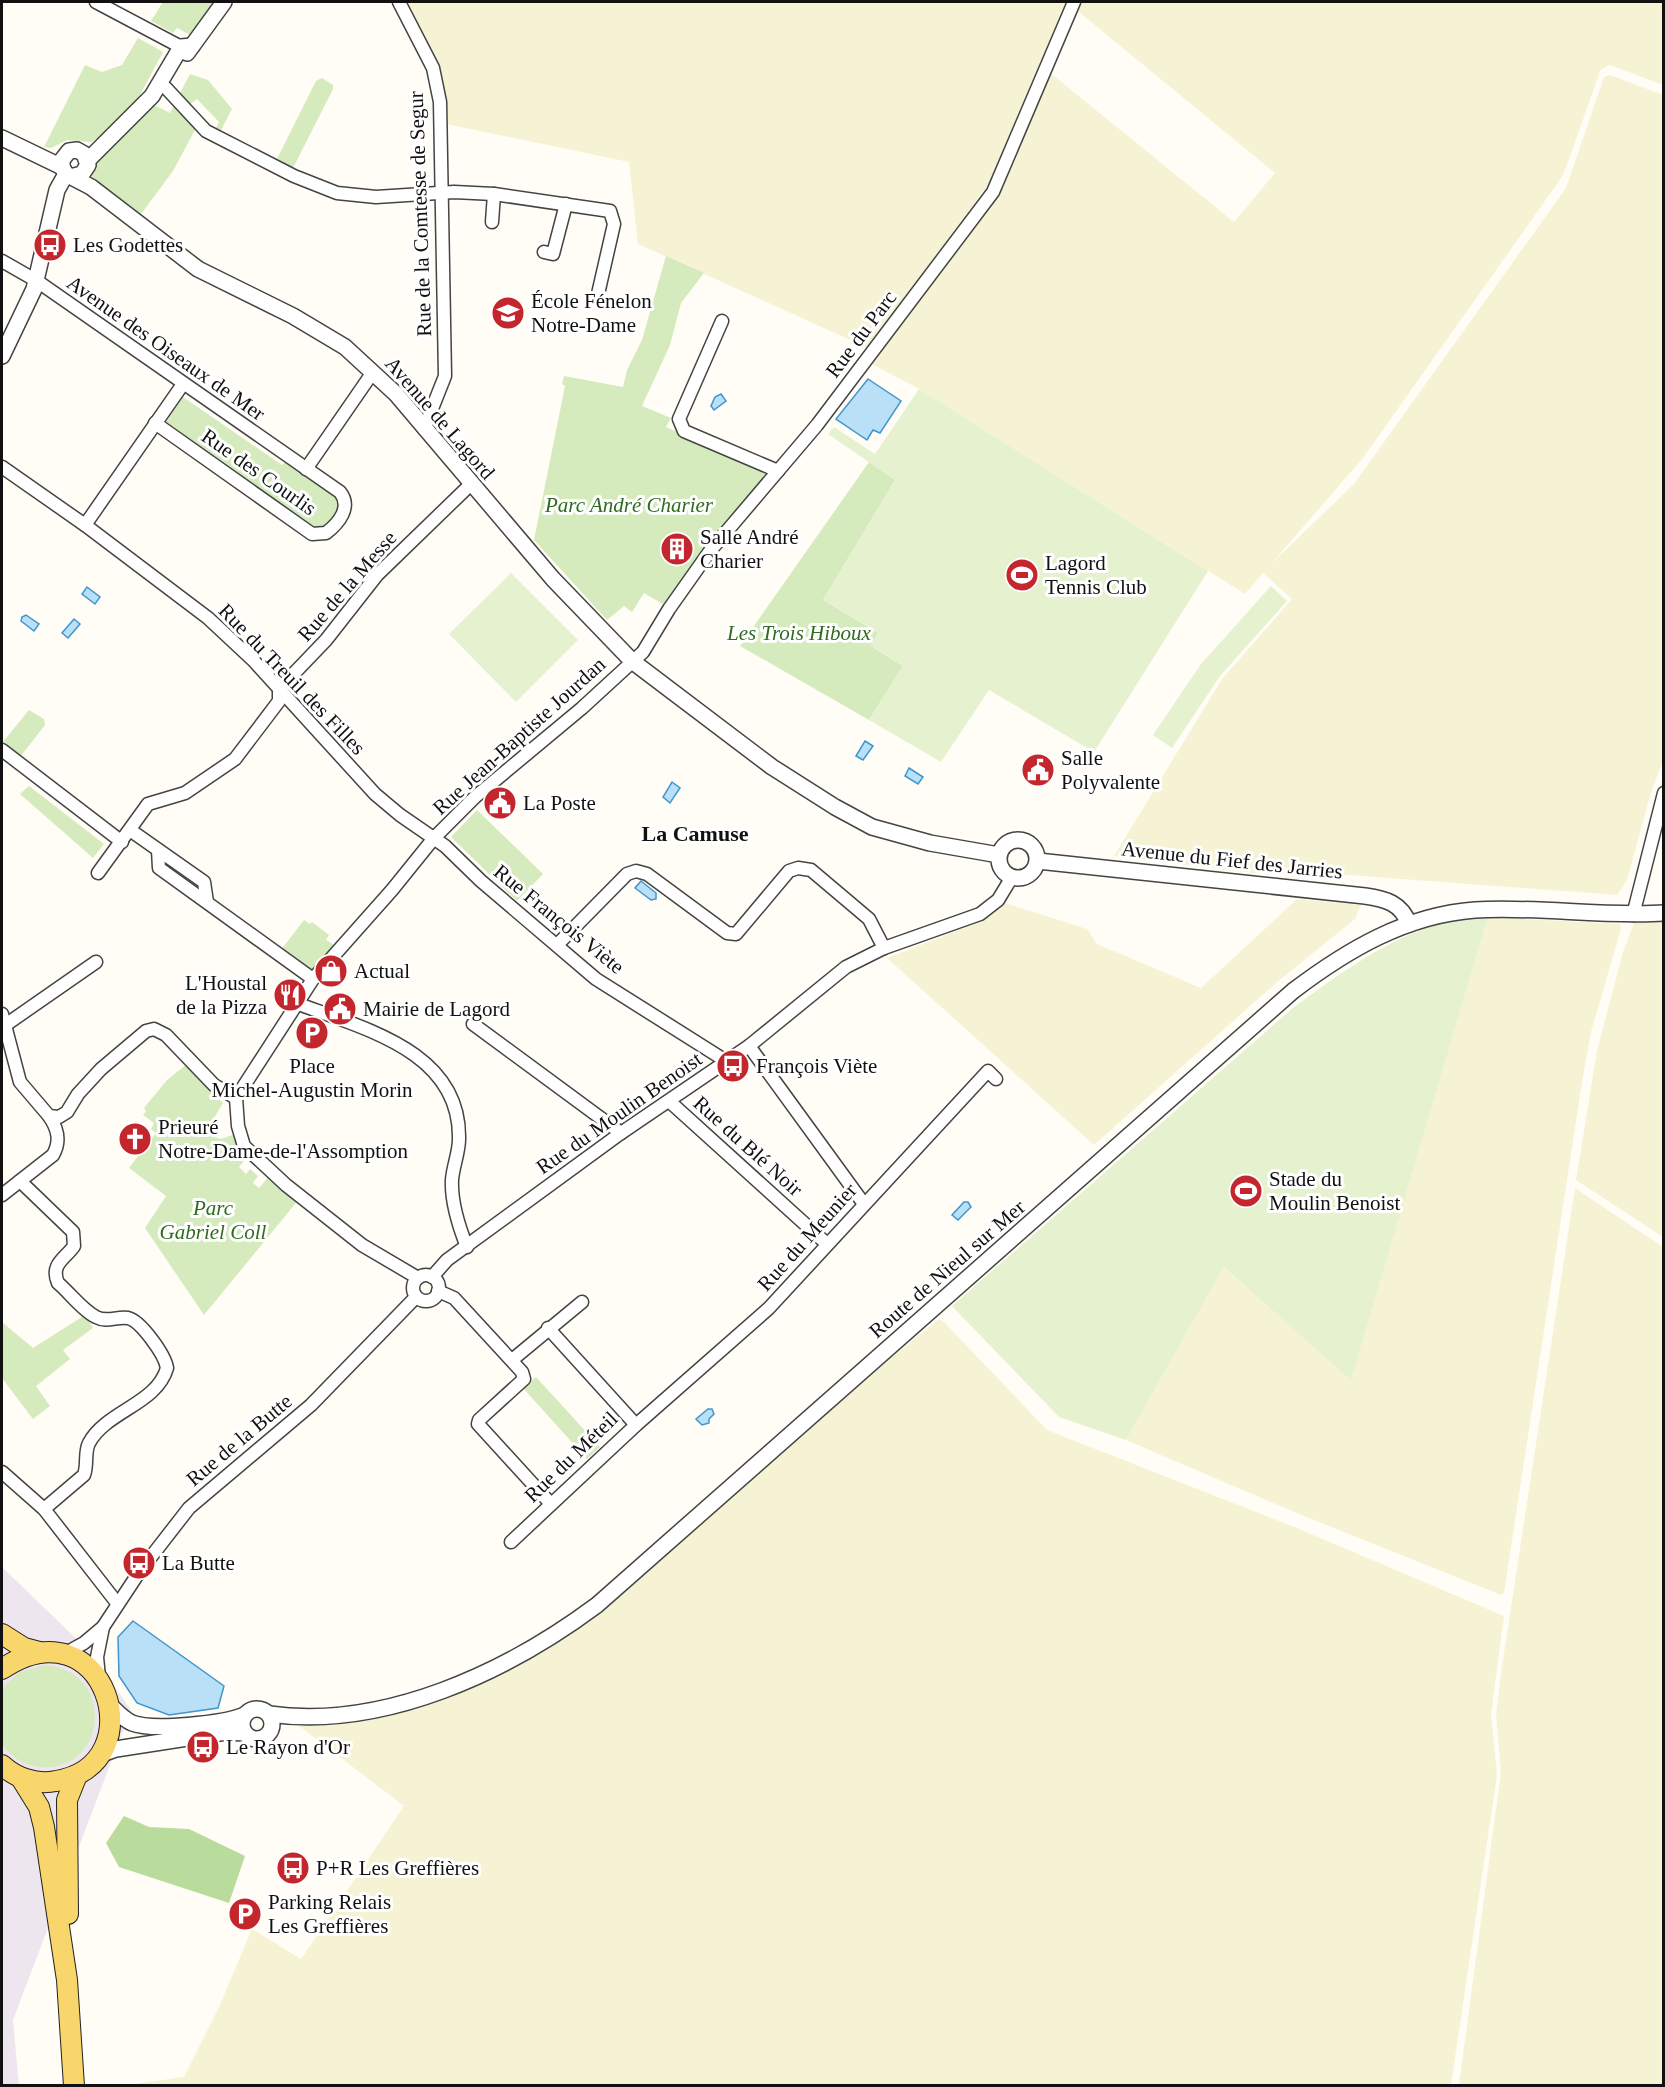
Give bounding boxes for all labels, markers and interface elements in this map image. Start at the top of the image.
street label: Rue de la Comtesse de Segur [404,91,436,337]
bus stop icon: Les Godettes [32,227,68,263]
place label: Les Godettes [73,233,183,257]
street label: Avenue des Oiseaux de Mer [62,270,270,426]
street label: Rue du Parc [821,286,901,382]
place label: École Fénelon Notre-Dame [531,289,652,337]
school or university icon: École Fénelon Notre-Dame [490,295,526,331]
street label: Avenue de Lagord [380,352,500,485]
street label: Rue des Courlis [197,424,321,520]
park label: Parc André Charier [544,493,714,517]
place label: Salle André Charier [700,525,799,573]
street label: Rue de la Messe [293,526,401,646]
building icon: Salle André Charier [659,531,695,567]
place label: Lagord Tennis Club [1045,551,1147,599]
sports icon: Lagord Tennis Club [1004,557,1040,593]
street label: Rue du Treuil des Filles [214,598,370,760]
park label: Les Trois Hiboux [726,621,872,645]
street label: Rue Jean-Baptiste Jourdan [428,652,611,820]
place label: Salle Polyvalente [1061,746,1160,794]
public building icon: Salle Polyvalente [1020,752,1056,788]
public building icon: La Poste [482,785,518,821]
place label: La Poste [523,791,596,815]
district label: La Camuse [642,821,749,846]
street label: Avenue du Fief des Jarries [1120,836,1344,884]
street label: Rue François Viète [489,859,629,979]
shop icon: Actual [313,953,349,989]
place label: Actual [354,959,410,983]
place label: L'Houstal de la Pizza [176,971,268,1019]
restaurant icon: L'Houstal de la Pizza [272,977,308,1013]
public building icon: Mairie de Lagord [322,991,358,1027]
place label: Mairie de Lagord [363,997,510,1021]
parking icon: Place Michel-Augustin Morin [294,1015,330,1051]
street label: Rue du Moulin Benoist [532,1047,707,1179]
bus stop icon: François Viète [715,1048,751,1084]
place label: Place Michel-Augustin Morin [211,1054,413,1102]
place label: François Viète [756,1054,877,1078]
street label: Rue du Blé Noir [689,1091,807,1201]
place label: Prieuré Notre-Dame-de-l'Assomption [158,1115,408,1163]
church icon: Prieuré Notre-Dame-de-l'Assomption [117,1121,153,1157]
place label: Stade du Moulin Benoist [1269,1167,1400,1215]
sports icon: Stade du Moulin Benoist [1228,1173,1264,1209]
street label: Rue du Meunier [752,1178,862,1296]
street label: Route de Nieul sur Mer [864,1195,1030,1343]
park label: Parc Gabriel Coll [160,1196,267,1244]
street label: Rue de la Butte [181,1389,297,1491]
street label: Rue du Méteil [519,1407,623,1507]
bus stop icon: La Butte [121,1545,157,1581]
place label: La Butte [162,1551,235,1575]
bus stop icon: Le Rayon d'Or [185,1729,221,1765]
place label: Le Rayon d'Or [226,1735,350,1759]
bus stop icon: P+R Les Greffières [275,1850,311,1886]
place label: P+R Les Greffières [316,1856,479,1880]
place label: Parking Relais Les Greffières [268,1890,391,1938]
parking icon: Parking Relais Les Greffières [227,1896,263,1932]

